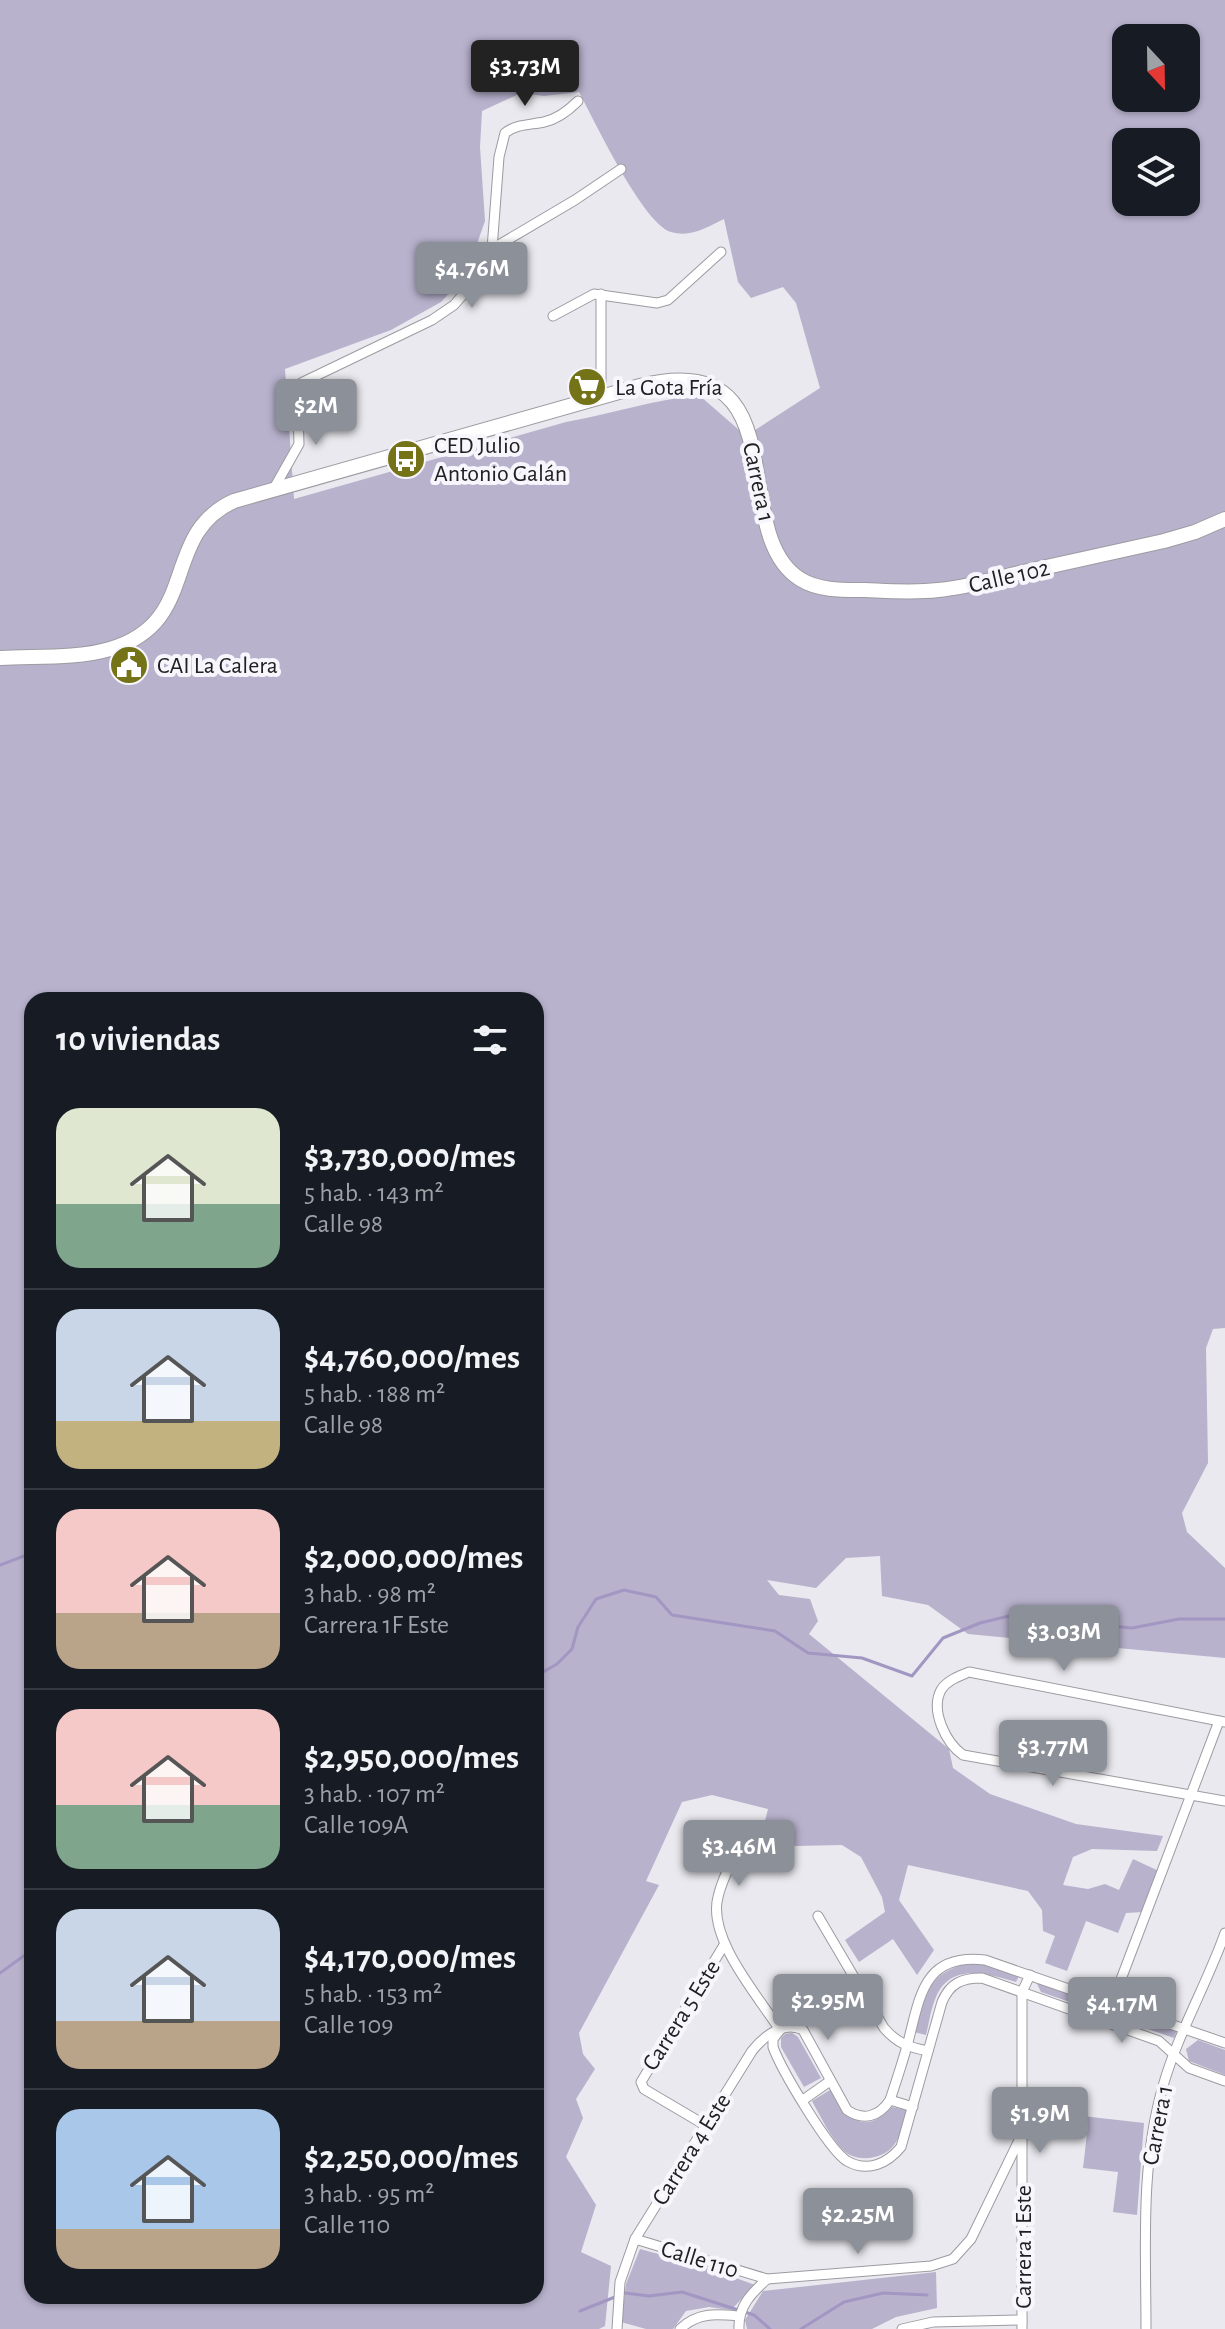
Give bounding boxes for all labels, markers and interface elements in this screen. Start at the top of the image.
north arrow [1112,24,1200,112]
map controls [1112,24,1200,216]
pin: $3.73M [460,40,590,108]
text: $3.73M [489,53,561,79]
button: layers [1112,128,1200,216]
pin: $4.76M [407,242,537,310]
text: $4.76M [434,255,510,281]
supermarket icon: La Gota Fría [566,366,608,408]
place label: La Gota Fría [615,376,723,400]
pin: $2M [277,379,355,447]
text: $2M [294,392,338,418]
place label: CED Julio Antonio Galán [434,434,567,486]
bus stop icon: CED Julio Antonio Galán [385,438,427,480]
street label: Carrera 1 [738,440,778,524]
street label: Calle 102 [966,556,1052,598]
public building icon: CAI La Calera [108,644,150,686]
place label: CAI La Calera [157,654,278,678]
icon: filters [468,1018,512,1062]
text: 10 viviendas [56,1023,220,1057]
icon: home [120,1140,216,1236]
text: $3,730,000/mes [304,1140,516,1174]
text: 5 hab. · 143 m² [304,1180,444,1206]
text: Calle 98 [304,1211,383,1237]
icon: home [120,1341,216,1437]
text: $4,760,000/mes [304,1341,520,1375]
text: 5 hab. · 188 m² [304,1381,445,1407]
text: Calle 98 [304,1412,383,1438]
icon: home [120,1541,216,1637]
text: $2,000,000/mes [304,1541,523,1575]
text: 3 hab. · 98 m² [304,1581,436,1607]
pin: $3.03M [999,1605,1129,1673]
text: Carrera 1F Este [304,1612,449,1638]
text: $3.03M [1027,1618,1101,1644]
pin: $3.77M [988,1720,1118,1788]
text: $3.77M [1017,1733,1089,1759]
icon: home [120,1741,216,1837]
text: $2,950,000/mes [304,1741,519,1775]
text: 3 hab. · 107 m² [304,1781,445,1807]
text: Calle 109A [304,1812,409,1838]
pin: $3.46M [674,1820,804,1888]
text: $3.46M [701,1833,777,1859]
icon: home [120,1941,216,2037]
text: $4,170,000/mes [304,1941,516,1975]
street label: Carrera 5 Este [638,1956,725,2075]
pin: $2.95M [763,1974,893,2042]
pin: $4.17M [1057,1977,1187,2045]
text: 5 hab. · 153 m² [304,1981,442,2007]
text: $2.95M [791,1987,865,2013]
text: $4.17M [1086,1990,1158,2016]
text: Calle 109 [304,2012,394,2038]
street label: Carrera 1 [1139,2083,1177,2167]
pin: $1.9M [984,2087,1096,2155]
street label: Carrera 4 Este [648,2089,736,2210]
text: $1.9M [1010,2100,1070,2126]
icon: home [120,2141,216,2237]
text: $2,250,000/mes [304,2141,519,2175]
text: 3 hab. · 95 m² [304,2181,434,2207]
street label: Carrera 1 Este [1012,2185,1036,2309]
pin: $2.25M [793,2188,923,2256]
text: $2.25M [821,2201,895,2227]
text: Calle 110 [304,2212,390,2238]
street label: Calle 110 [658,2237,741,2283]

